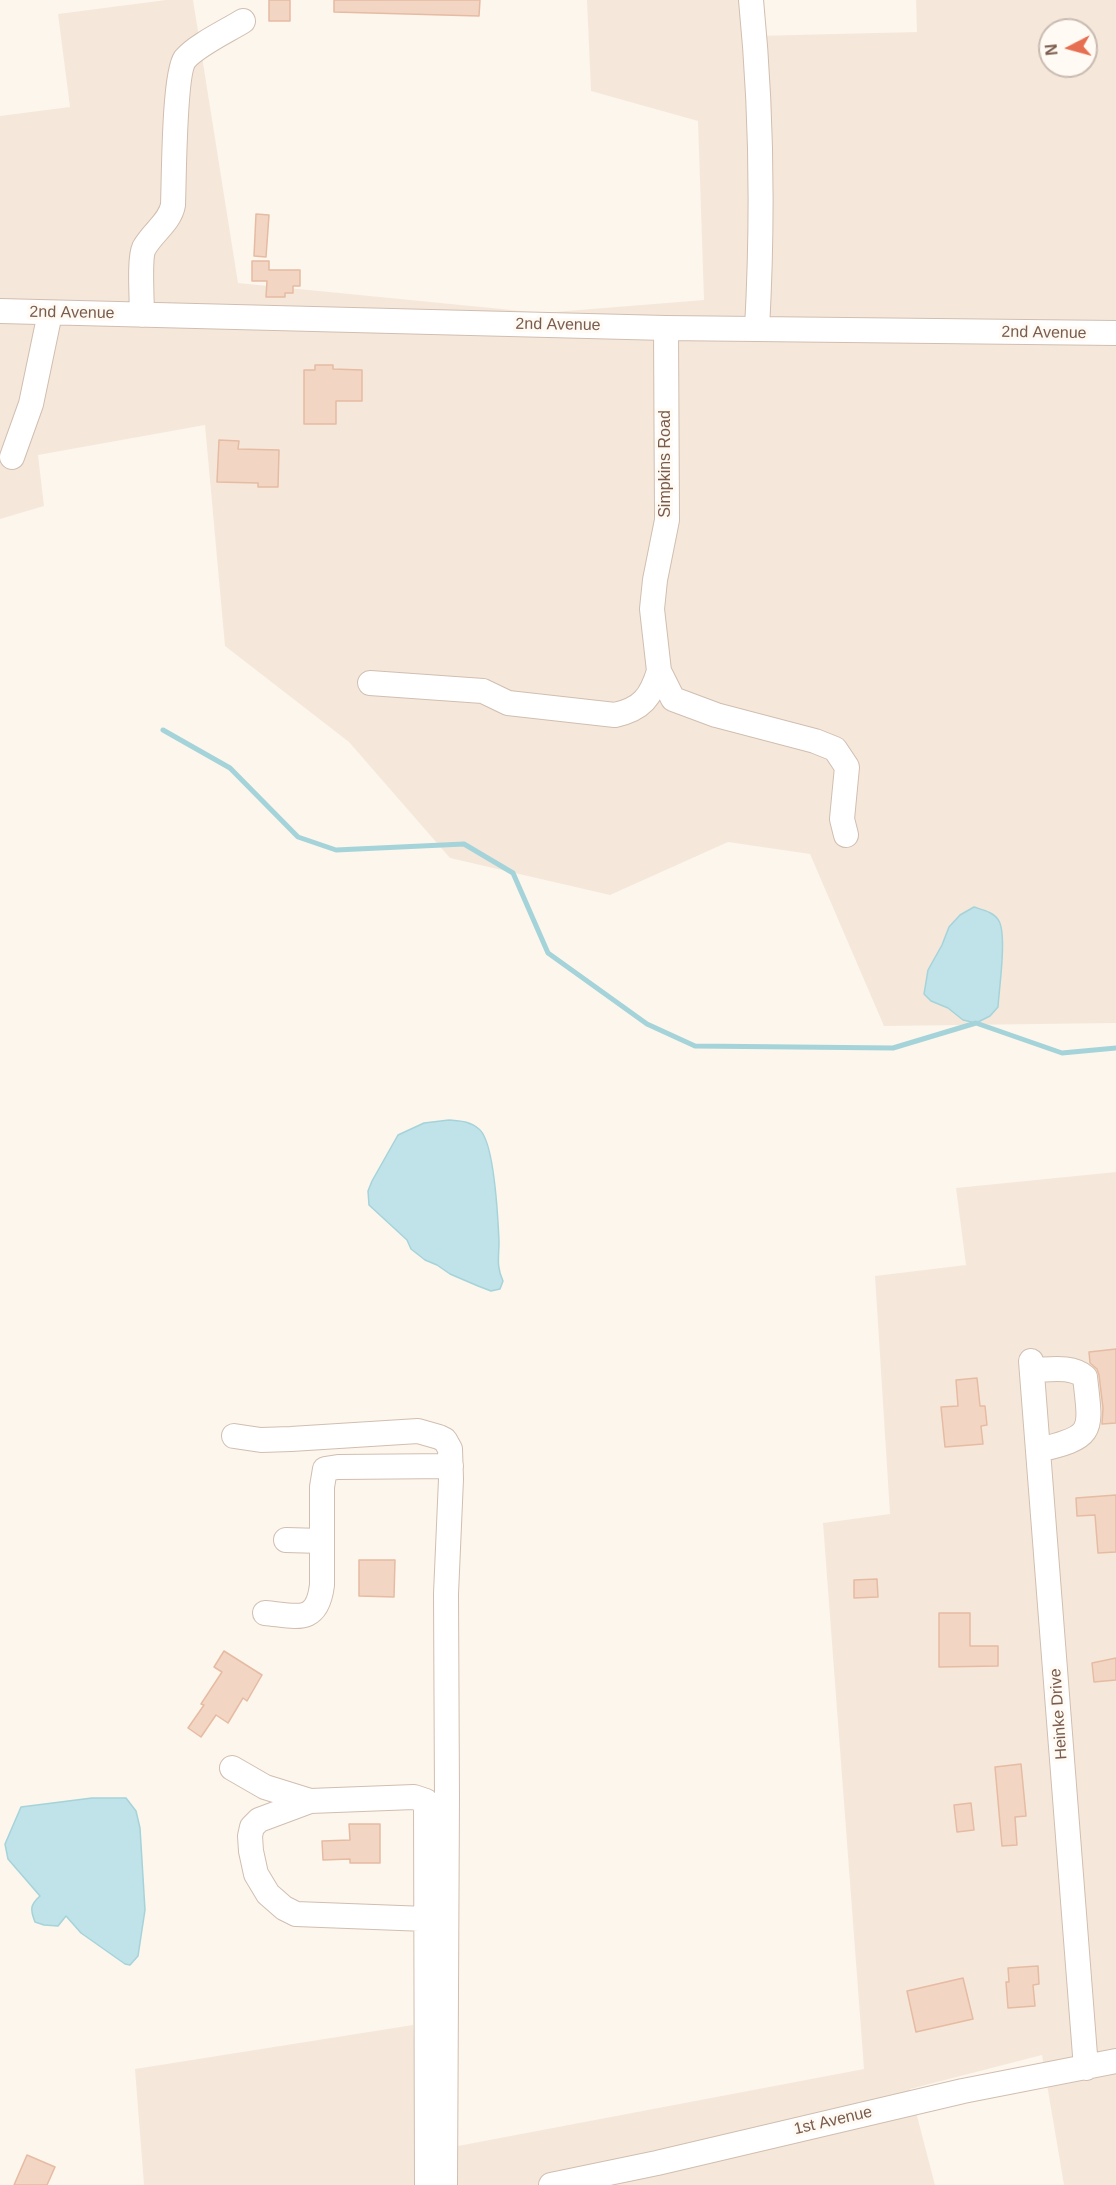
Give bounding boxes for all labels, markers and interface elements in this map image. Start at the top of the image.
north arrow [1038,18,1098,78]
text: N [1043,43,1061,56]
street label: 2nd Avenue [29,303,115,323]
street label: 2nd Avenue [515,315,601,335]
street label: 2nd Avenue [1001,323,1087,343]
street label: Simpkins Road [656,410,676,518]
street label: Heinke Drive [1046,1668,1072,1760]
street label: 1st Avenue [792,2103,874,2139]

